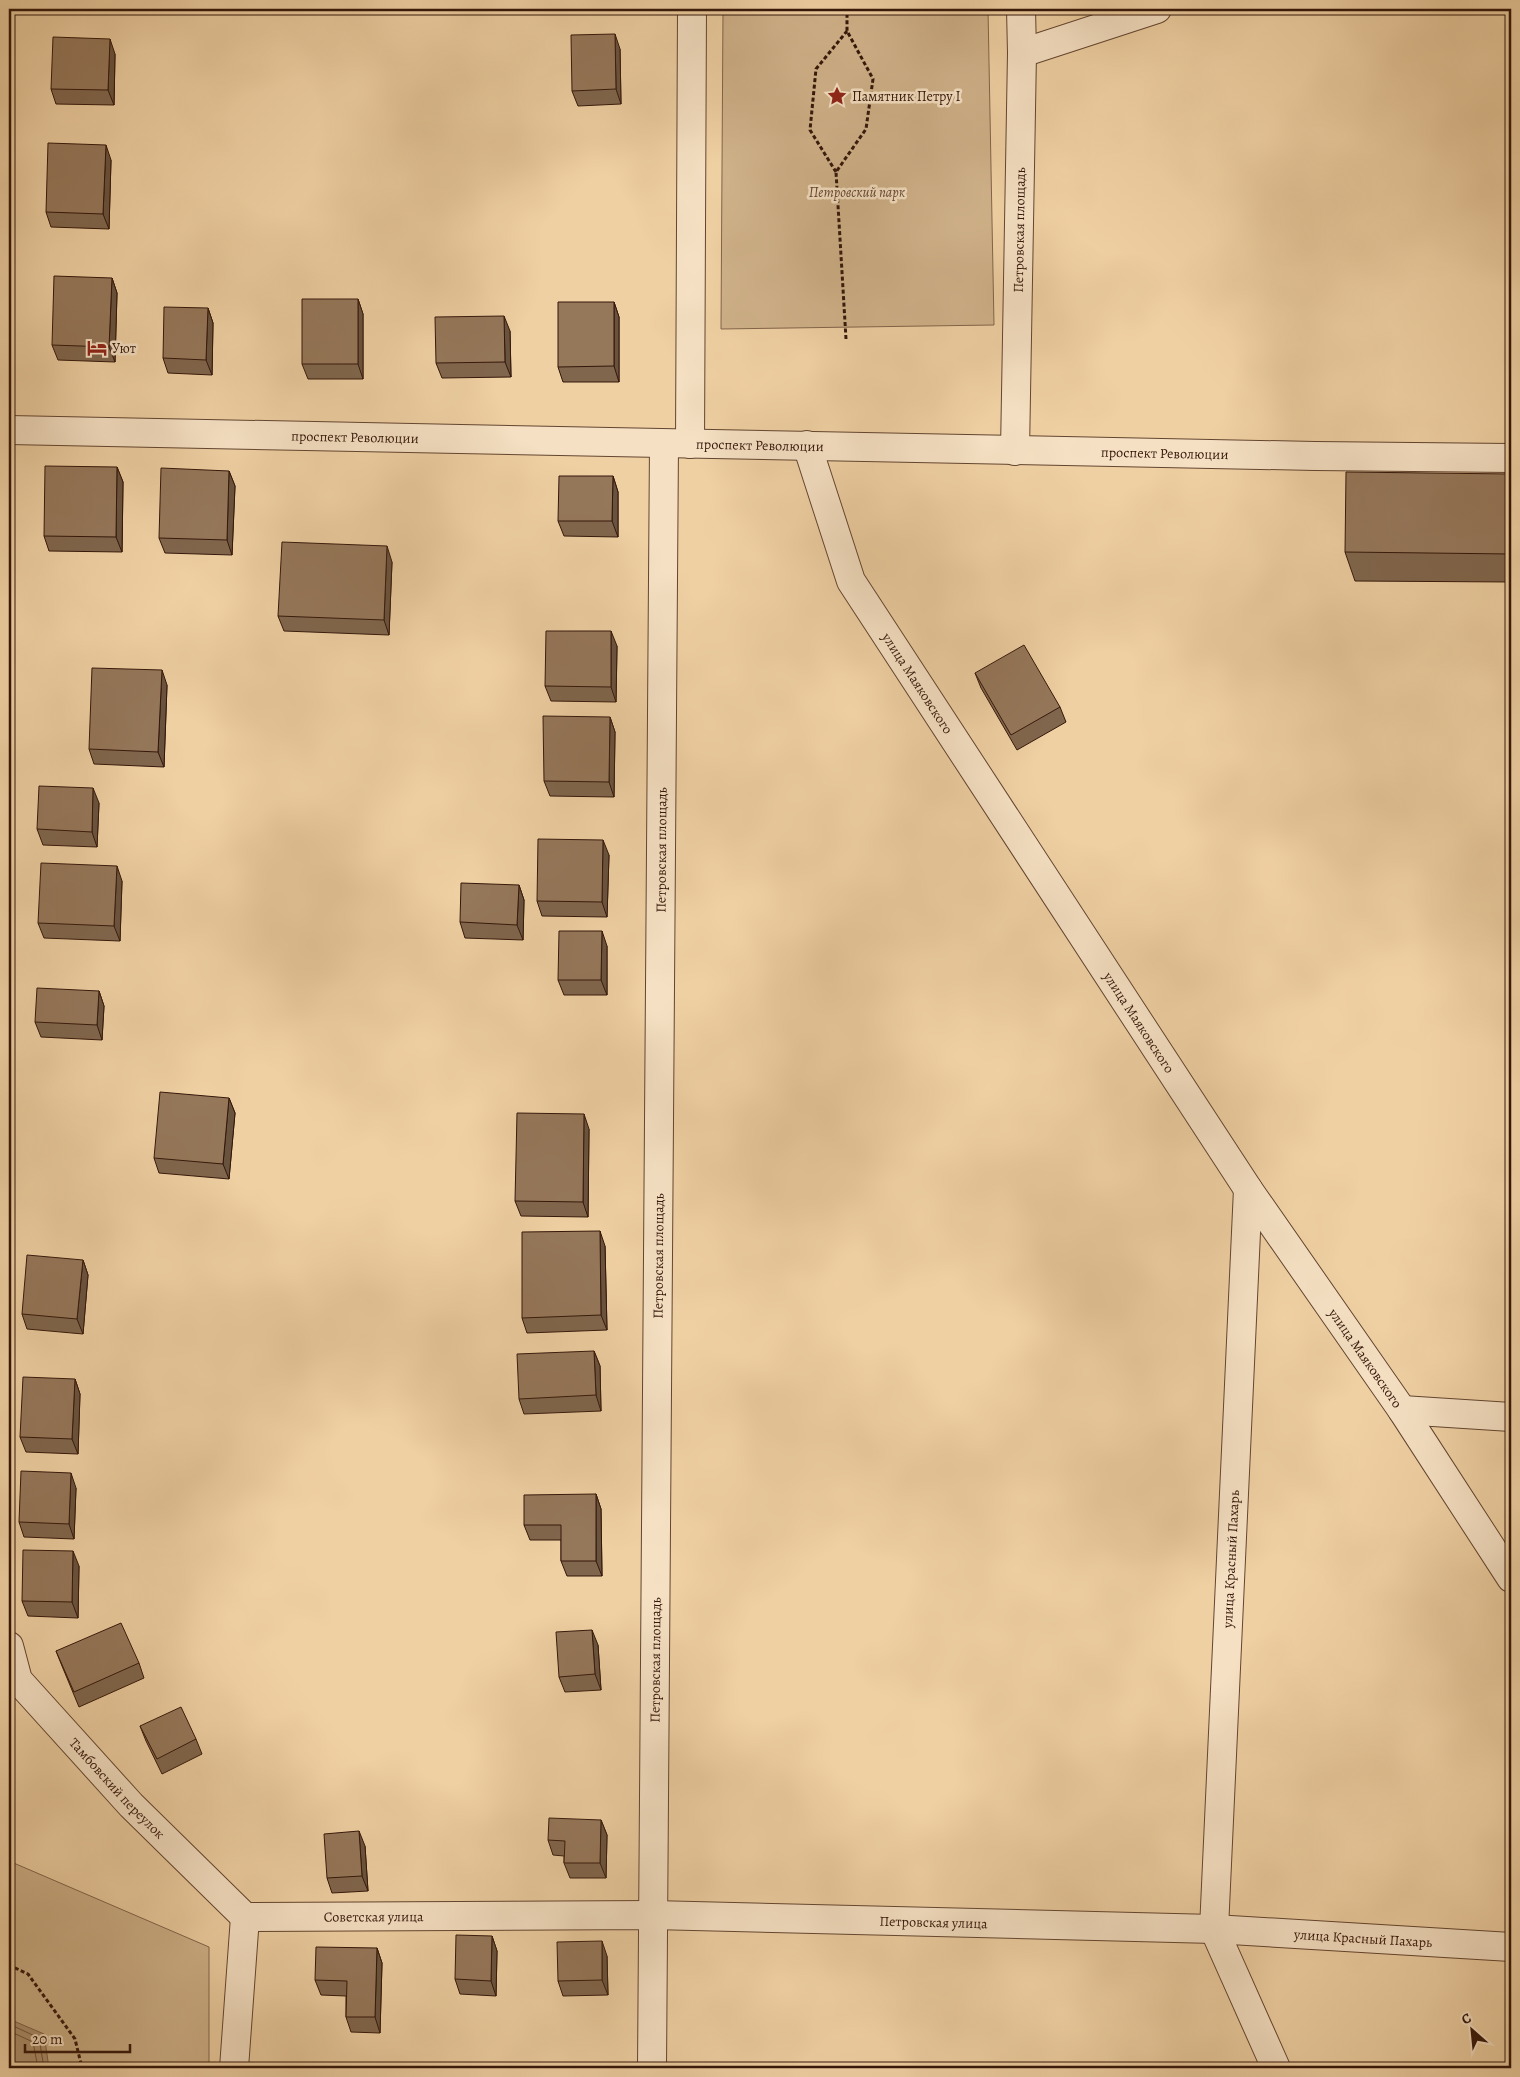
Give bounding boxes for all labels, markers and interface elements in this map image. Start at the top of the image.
place icon: Памятник Петру I [826,85,848,107]
place label: Памятник Петру I [852,87,960,106]
street label: Петровская площадь [1008,167,1029,293]
park label: Петровский парк [809,183,905,202]
hotel icon: Уют [86,337,108,359]
place label: Уют [112,339,136,358]
street label: проспект Революции [291,426,419,448]
street label: проспект Революции [696,434,824,456]
street label: проспект Революции [1101,442,1229,464]
street label: улица Маяковского [877,628,958,738]
street label: Петровская площадь [651,787,671,913]
street label: улица Маяковского [1099,967,1179,1077]
street label: Петровская площадь [648,1193,668,1319]
street label: улица Маяковского [1324,1304,1407,1412]
street label: улица Красный Пахарь [1218,1490,1244,1629]
street label: Петровская площадь [645,1597,665,1723]
street label: Тамбовский переулок [65,1733,169,1843]
street label: Советская улица [324,1907,424,1926]
street label: Петровская улица [879,1911,988,1933]
street label: улица Красный Пахарь [1293,1924,1433,1952]
north arrow [1448,2004,1498,2054]
text: С [1458,2008,1475,2029]
scale bar [25,2022,130,2054]
text: 20 m [32,2029,63,2049]

